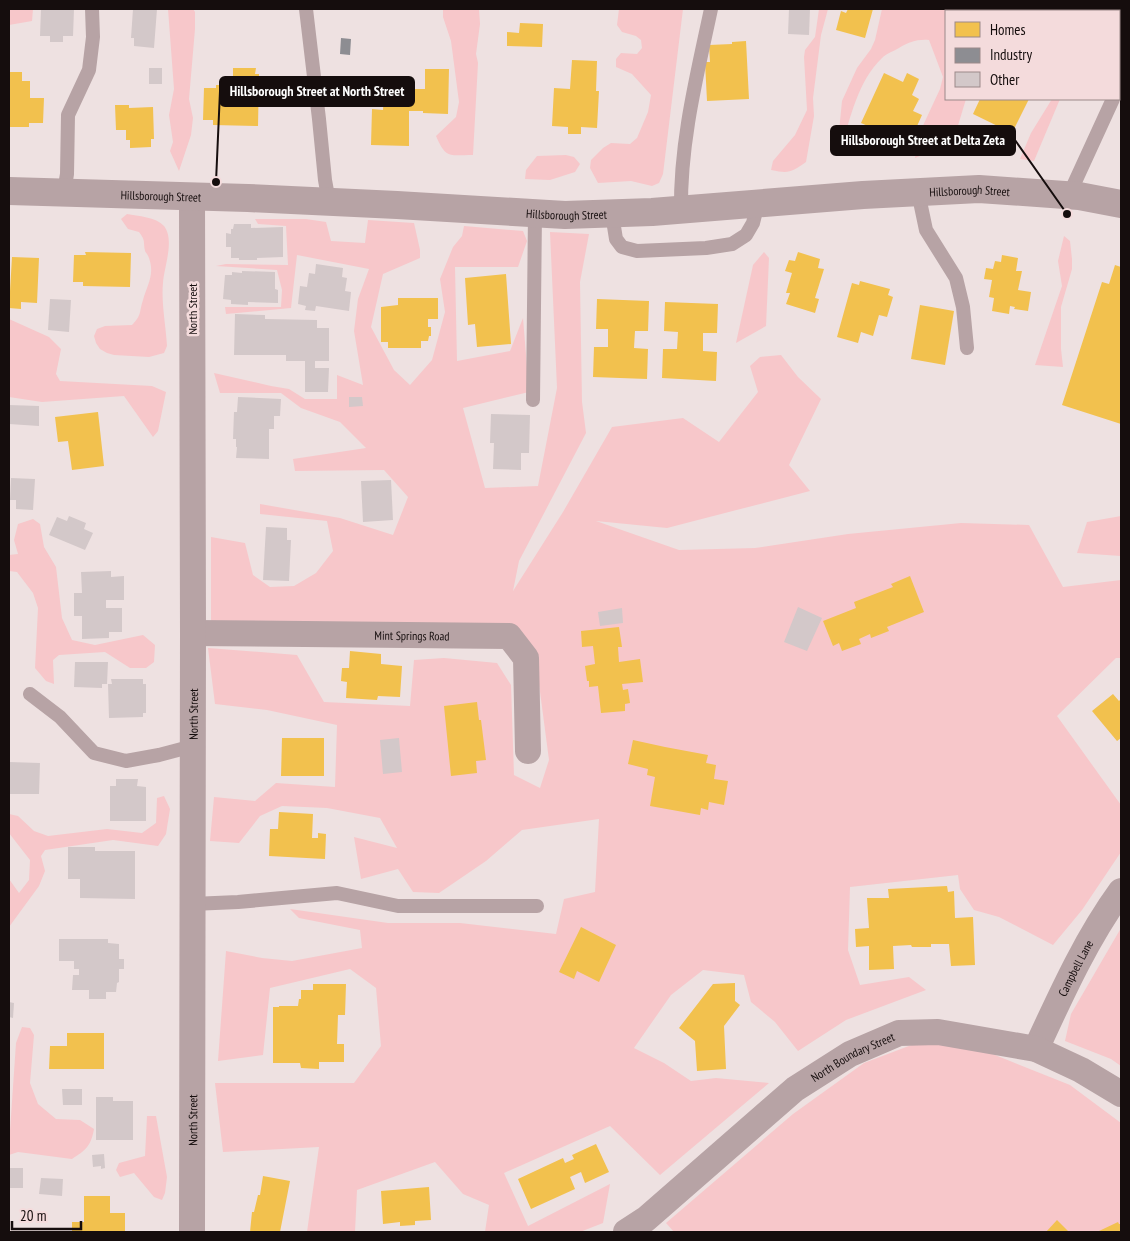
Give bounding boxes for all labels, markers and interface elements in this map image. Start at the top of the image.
legend [945,10,1120,100]
text: Homes [990,20,1026,39]
text: Industry [990,45,1032,64]
text: Other [990,70,1020,89]
callout: Hillsborough Street at North Street [220,77,414,106]
text: Hillsborough Street at North Street [230,82,404,100]
callout: Hillsborough Street at Delta Zeta [831,126,1015,155]
text: Hillsborough Street at Delta Zeta [841,131,1005,149]
street label: Hillsborough Street [929,181,1011,199]
street label: Hillsborough Street [120,187,202,204]
street label: Hillsborough Street [526,205,608,223]
street label: North Street [185,283,200,335]
street label: Mint Springs Road [374,627,450,643]
street label: North Street [185,688,200,740]
street label: Campbell Lane [1054,937,1096,999]
street label: North Boundary Street [808,1028,897,1085]
street label: North Street [185,1094,200,1146]
scale bar [12,1198,81,1230]
text: 20 m [20,1206,46,1225]

